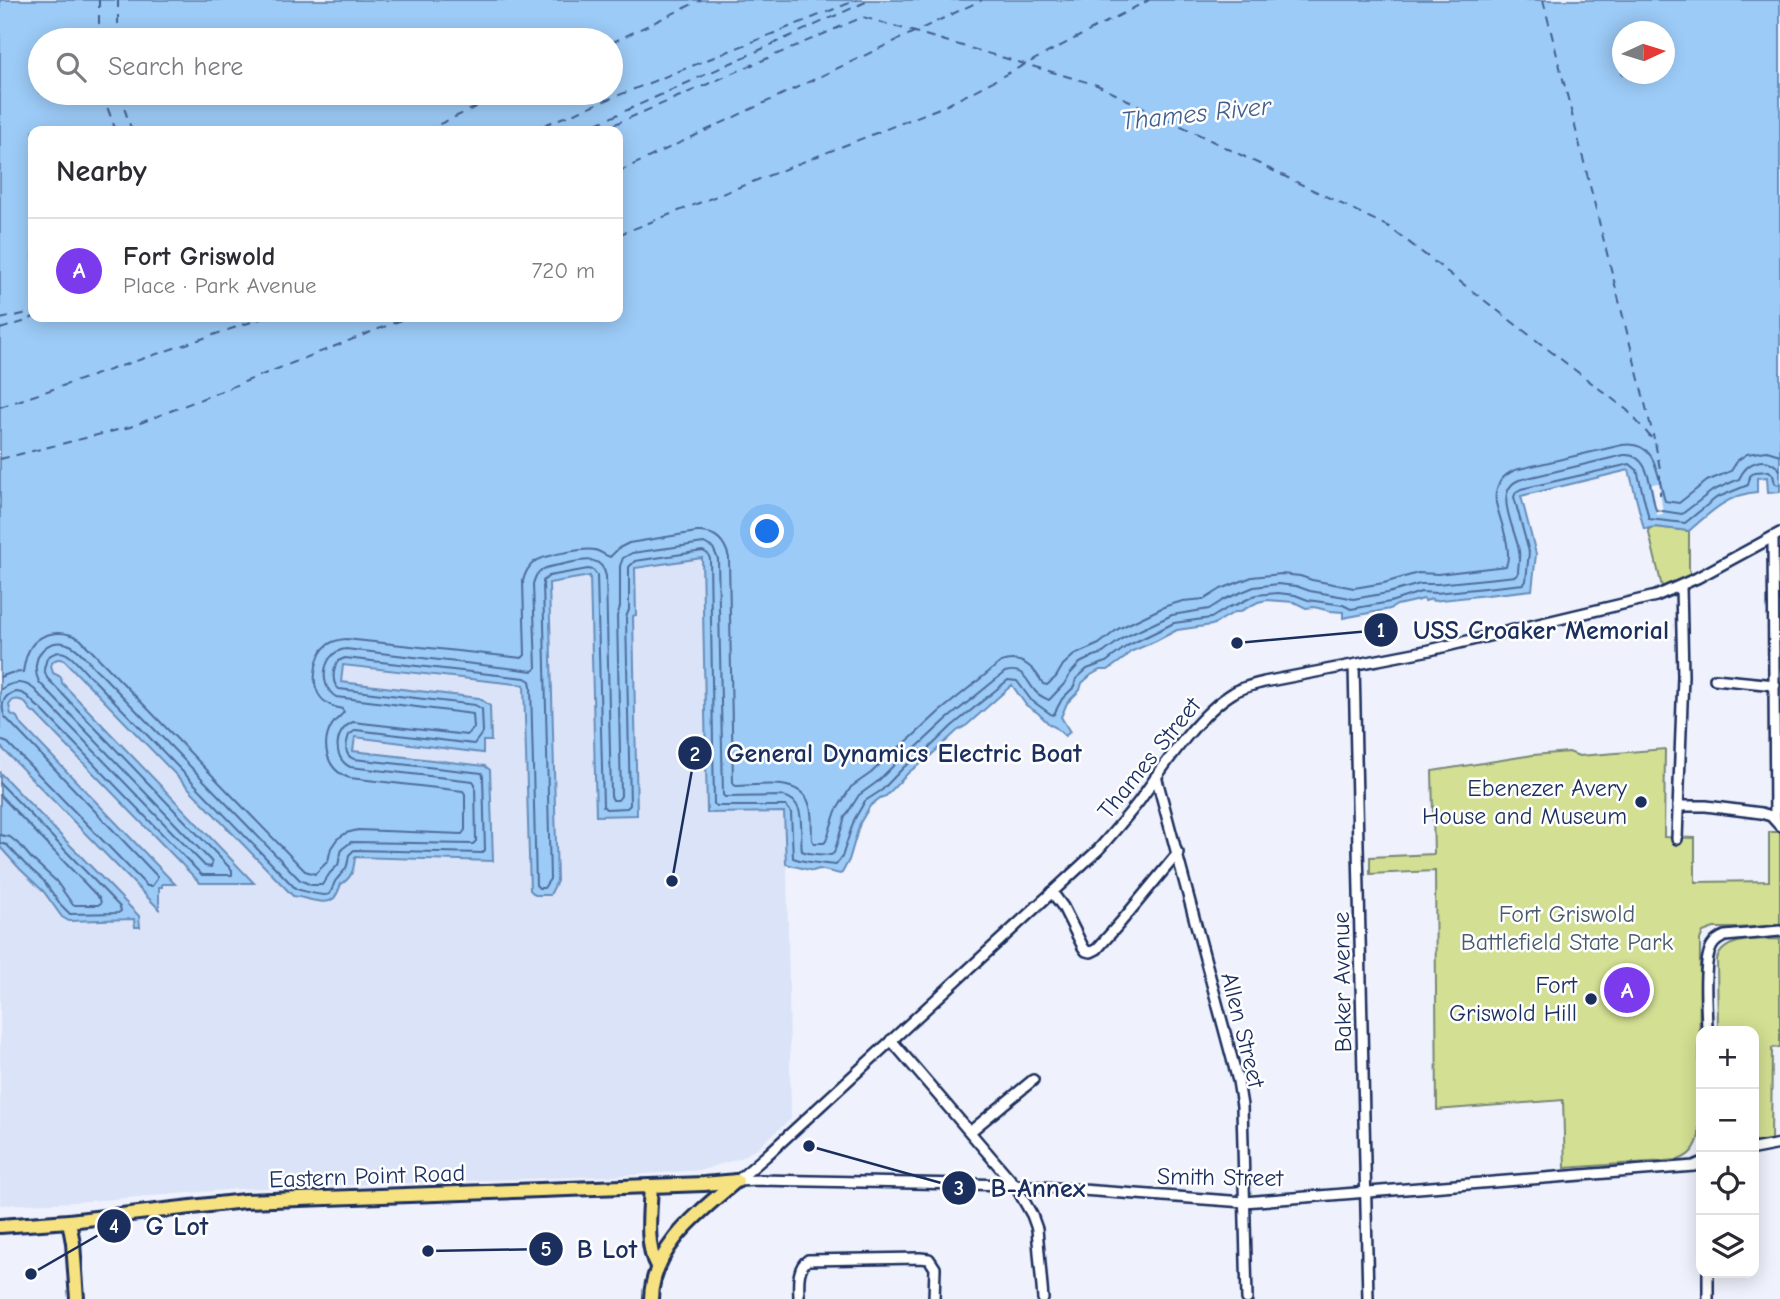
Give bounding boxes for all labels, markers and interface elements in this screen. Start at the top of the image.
north arrow [1612,21,1675,84]
search box [28,28,623,105]
icon: search [52,48,90,86]
text: Search here [108,52,243,82]
water label: Thames River [1120,91,1274,137]
text: Nearby [56,154,147,189]
text: Fort Griswold [123,242,275,272]
text: A [73,257,85,284]
text: 720 m [531,257,595,284]
text: Place · Park Avenue [123,272,317,299]
your location [750,514,784,548]
callout: USS Croaker Memorial [1364,606,1683,653]
text: USS Croaker Memorial [1413,616,1669,646]
text: 1 [1377,618,1385,642]
street label: Thames Street [1092,691,1207,824]
callout: General Dynamics Electric Boat [677,730,1096,777]
text: General Dynamics Electric Boat [726,739,1082,769]
text: 2 [690,742,700,766]
place label: Ebenezer Avery House and Museum [1422,774,1627,830]
marker: Ebenezer Avery House and Museum [1633,794,1649,810]
park label: Fort Griswold Battlefield State Park [1461,900,1674,956]
street label: Baker Avenue [1327,911,1357,1053]
pin: A [1604,964,1650,1016]
street label: Allen Street [1215,969,1271,1092]
place label: Fort Griswold Hill [1449,971,1578,1027]
marker: Fort Griswold Hill [1583,991,1599,1007]
map controls [1696,1026,1759,1278]
button: + [1696,1026,1759,1089]
button: − [1696,1089,1759,1152]
button: locate [1696,1152,1759,1215]
street label: Eastern Point Road [268,1159,466,1193]
street label: Smith Street [1157,1162,1285,1192]
callout: B-Annex [942,1164,1100,1211]
text: B-Annex [991,1174,1086,1204]
text: 3 [954,1176,964,1200]
callout: G Lot [97,1202,223,1249]
text: G Lot [146,1212,209,1242]
text: 4 [109,1214,119,1238]
button: layers [1696,1215,1759,1278]
callout: B Lot [528,1225,651,1272]
text: B Lot [577,1235,638,1265]
text: 5 [540,1237,552,1261]

